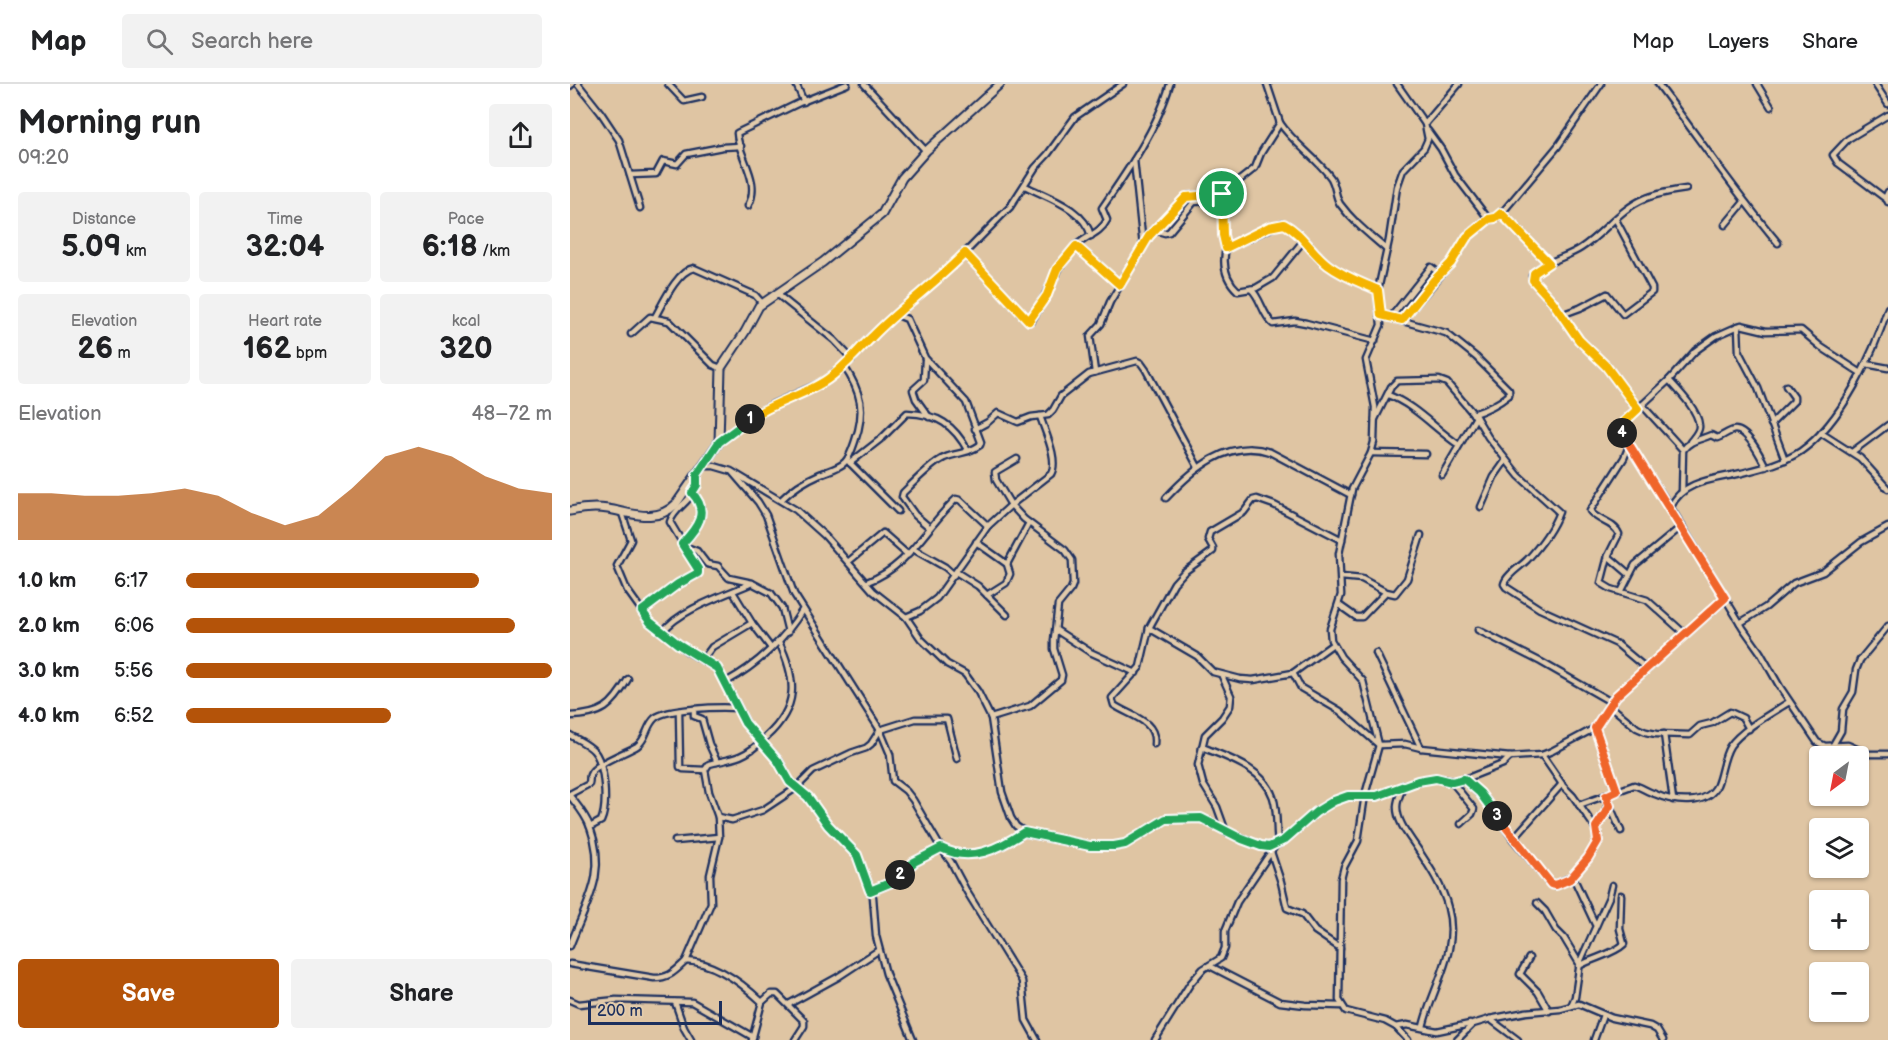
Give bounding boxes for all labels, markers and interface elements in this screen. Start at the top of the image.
search box [122,14,542,68]
text: Map [30,25,86,58]
icon: search [143,25,176,58]
text: Search here [191,28,313,55]
text: Map [1632,29,1674,54]
text: Layers [1707,29,1769,54]
text: Share [1802,29,1858,54]
text: Morning run [18,103,201,143]
button: share [489,104,552,167]
text: 09:20 [18,146,69,170]
pin [1196,168,1247,219]
icon: arrive [1205,177,1238,210]
text: Distance [72,210,136,229]
text: Time [267,210,303,229]
text: Pace [448,210,484,229]
text: 5.09 [61,229,121,265]
text: 32:04 [245,229,325,265]
text: 6:18 [422,229,478,265]
text: km [121,242,147,261]
text: /km [478,242,510,261]
text: Elevation [71,312,137,331]
text: Heart rate [248,312,322,331]
text: kcal [452,312,480,331]
text: 26 [77,331,113,367]
text: 162 [243,331,291,367]
text: 320 [439,331,493,367]
text: m [113,344,131,363]
text: bpm [291,344,327,363]
text: Elevation [18,402,101,426]
text: 48–72 m [471,402,552,426]
pin: 1 [735,404,765,434]
text: 1 [747,409,753,428]
pin: 4 [1607,418,1637,448]
text: 4 [1617,423,1627,442]
text: 1.0 km [18,569,76,593]
text: 6:17 [114,569,148,593]
text: 2.0 km [18,614,80,638]
text: 6:06 [114,614,154,638]
text: 3.0 km [18,659,79,683]
text: 5:56 [114,659,153,683]
text: 4.0 km [18,704,80,728]
text: 6:52 [114,704,154,728]
north arrow [1809,746,1869,806]
map controls [1809,746,1869,1022]
pin: 3 [1482,801,1512,831]
text: 3 [1492,806,1502,825]
button: layers [1809,818,1869,878]
pin: 2 [885,860,915,890]
text: 2 [895,865,905,884]
button: + [1809,890,1869,950]
button: Save [18,959,279,1028]
button: Share [291,959,552,1028]
button: − [1809,962,1869,1022]
scale bar [588,998,722,1026]
text: 200 m [597,1002,643,1021]

